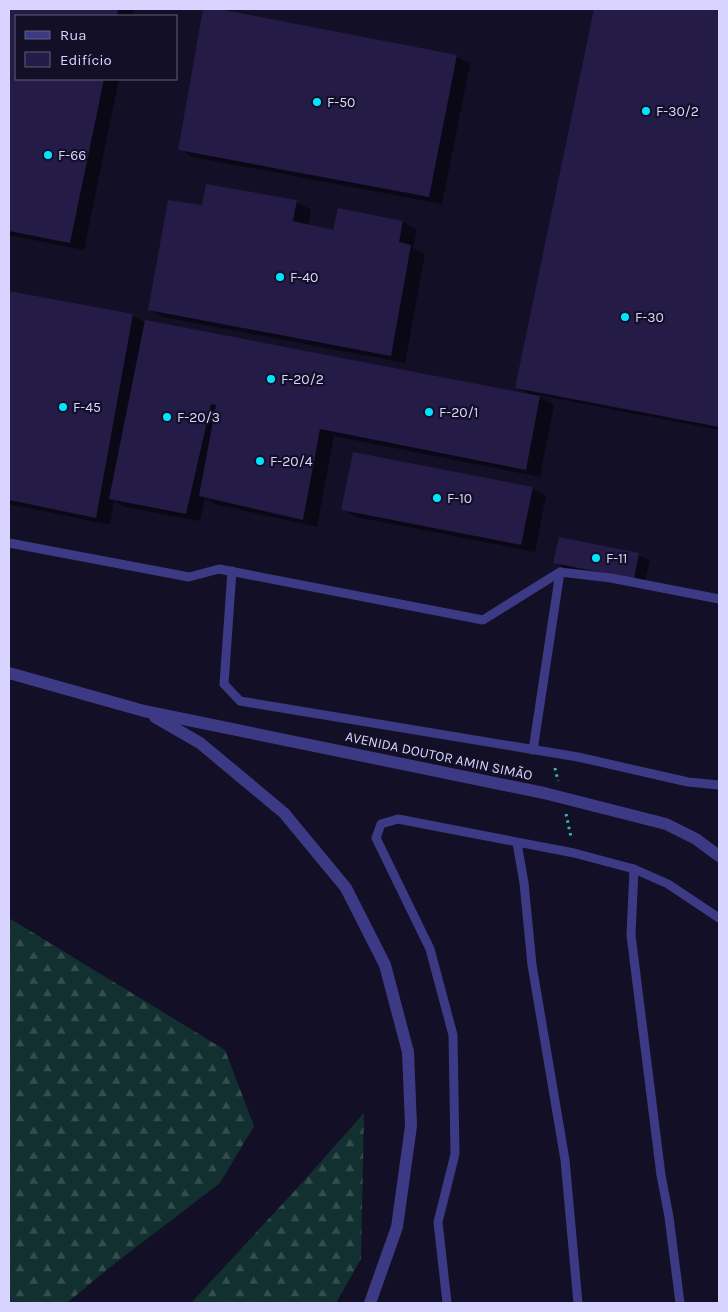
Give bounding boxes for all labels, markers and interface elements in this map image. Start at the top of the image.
legend [15,15,178,80]
text: Rua [60,26,87,44]
text: Edifício [60,51,112,69]
place label: F-50 [327,94,355,111]
marker: F-50 [311,96,323,108]
place label: F-30/2 [656,103,699,120]
marker: F-30/2 [640,105,652,117]
place label: F-66 [58,147,86,164]
marker: F-66 [42,149,54,161]
place label: F-40 [290,269,318,286]
marker: F-40 [274,271,286,283]
place label: F-30 [635,309,664,326]
marker: F-30 [619,311,631,323]
place label: F-20/2 [281,371,324,388]
marker: F-20/2 [265,373,277,385]
place label: F-45 [73,399,101,416]
marker: F-45 [57,401,69,413]
place label: F-20/1 [439,404,478,421]
marker: F-20/1 [423,406,435,418]
place label: F-20/3 [177,409,220,426]
marker: F-20/3 [161,411,173,423]
place label: F-20/4 [270,453,313,470]
marker: F-20/4 [254,455,266,467]
place label: F-10 [447,490,472,507]
marker: F-10 [431,492,443,504]
place label: F-11 [606,550,627,567]
marker: F-11 [590,552,602,564]
street label: AVENIDA DOUTOR AMIN SIMÃO [344,728,534,784]

